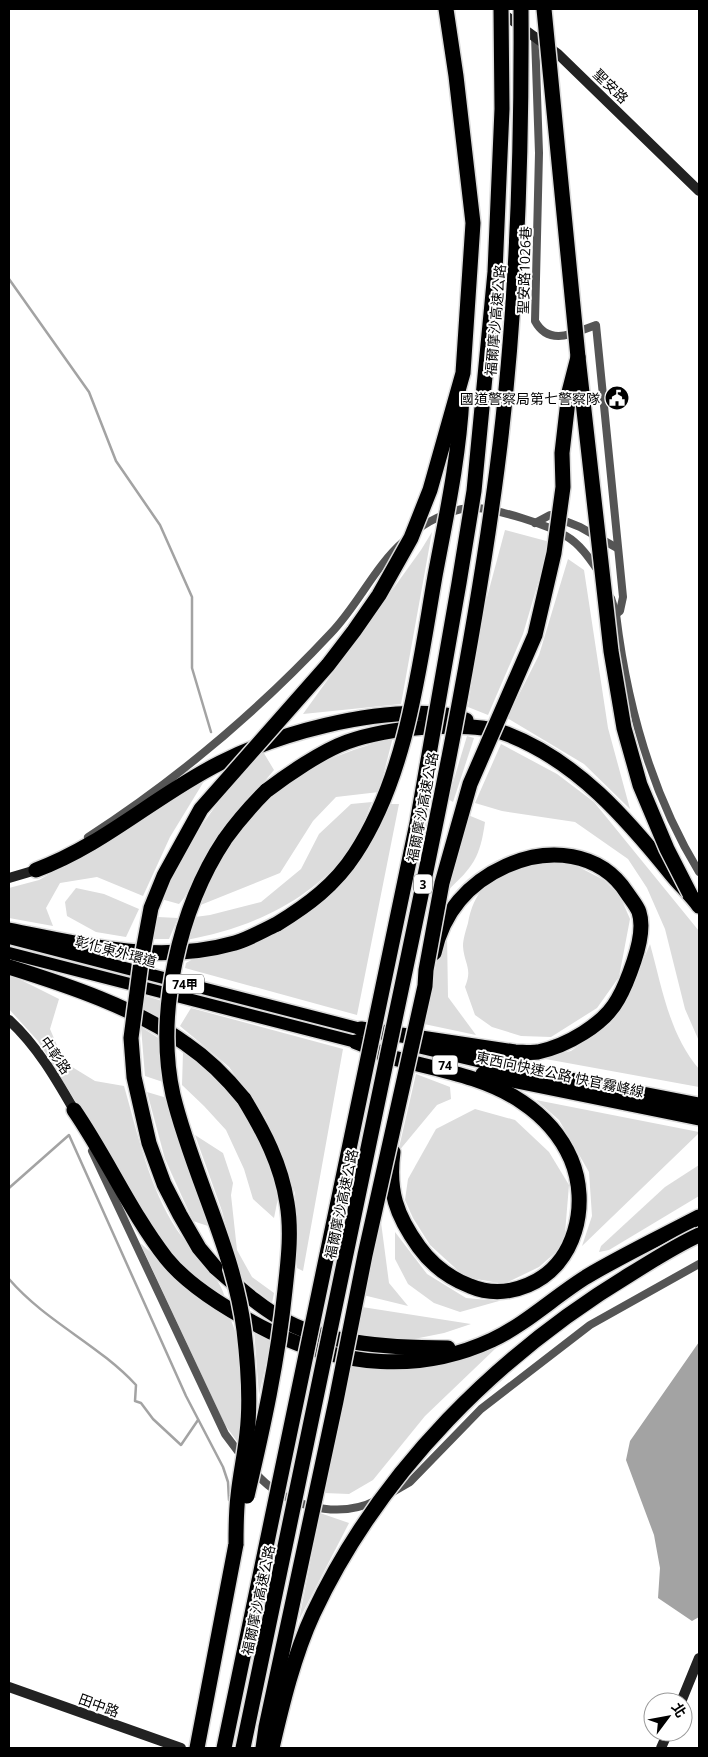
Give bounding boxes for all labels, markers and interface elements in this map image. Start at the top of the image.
street label: 聖安路 [589,65,633,107]
street label: 聖安路1026巷 [513,226,535,314]
street label: 福爾摩沙高速公路 [481,263,509,377]
public building icon: 國道警察局第七警察隊 [604,385,630,411]
place label: 國道警察局第七警察隊 [460,389,600,408]
street label: 福爾摩沙高速公路 [402,750,442,864]
road number: 3 [414,874,432,894]
street label: 彰化東外環道 [73,931,159,971]
road number: 74甲 [166,974,204,994]
street label: 中彰路 [36,1032,76,1078]
street label: 東西向快速公路 快官霧峰線 [474,1047,646,1101]
road number: 74 [432,1056,458,1074]
street label: 福爾摩沙高速公路 [320,1147,362,1261]
street label: 福爾摩沙高速公路 [237,1543,279,1657]
street label: 田中路 [76,1689,122,1721]
north arrow [643,1692,693,1742]
text: 北 [668,1699,691,1721]

